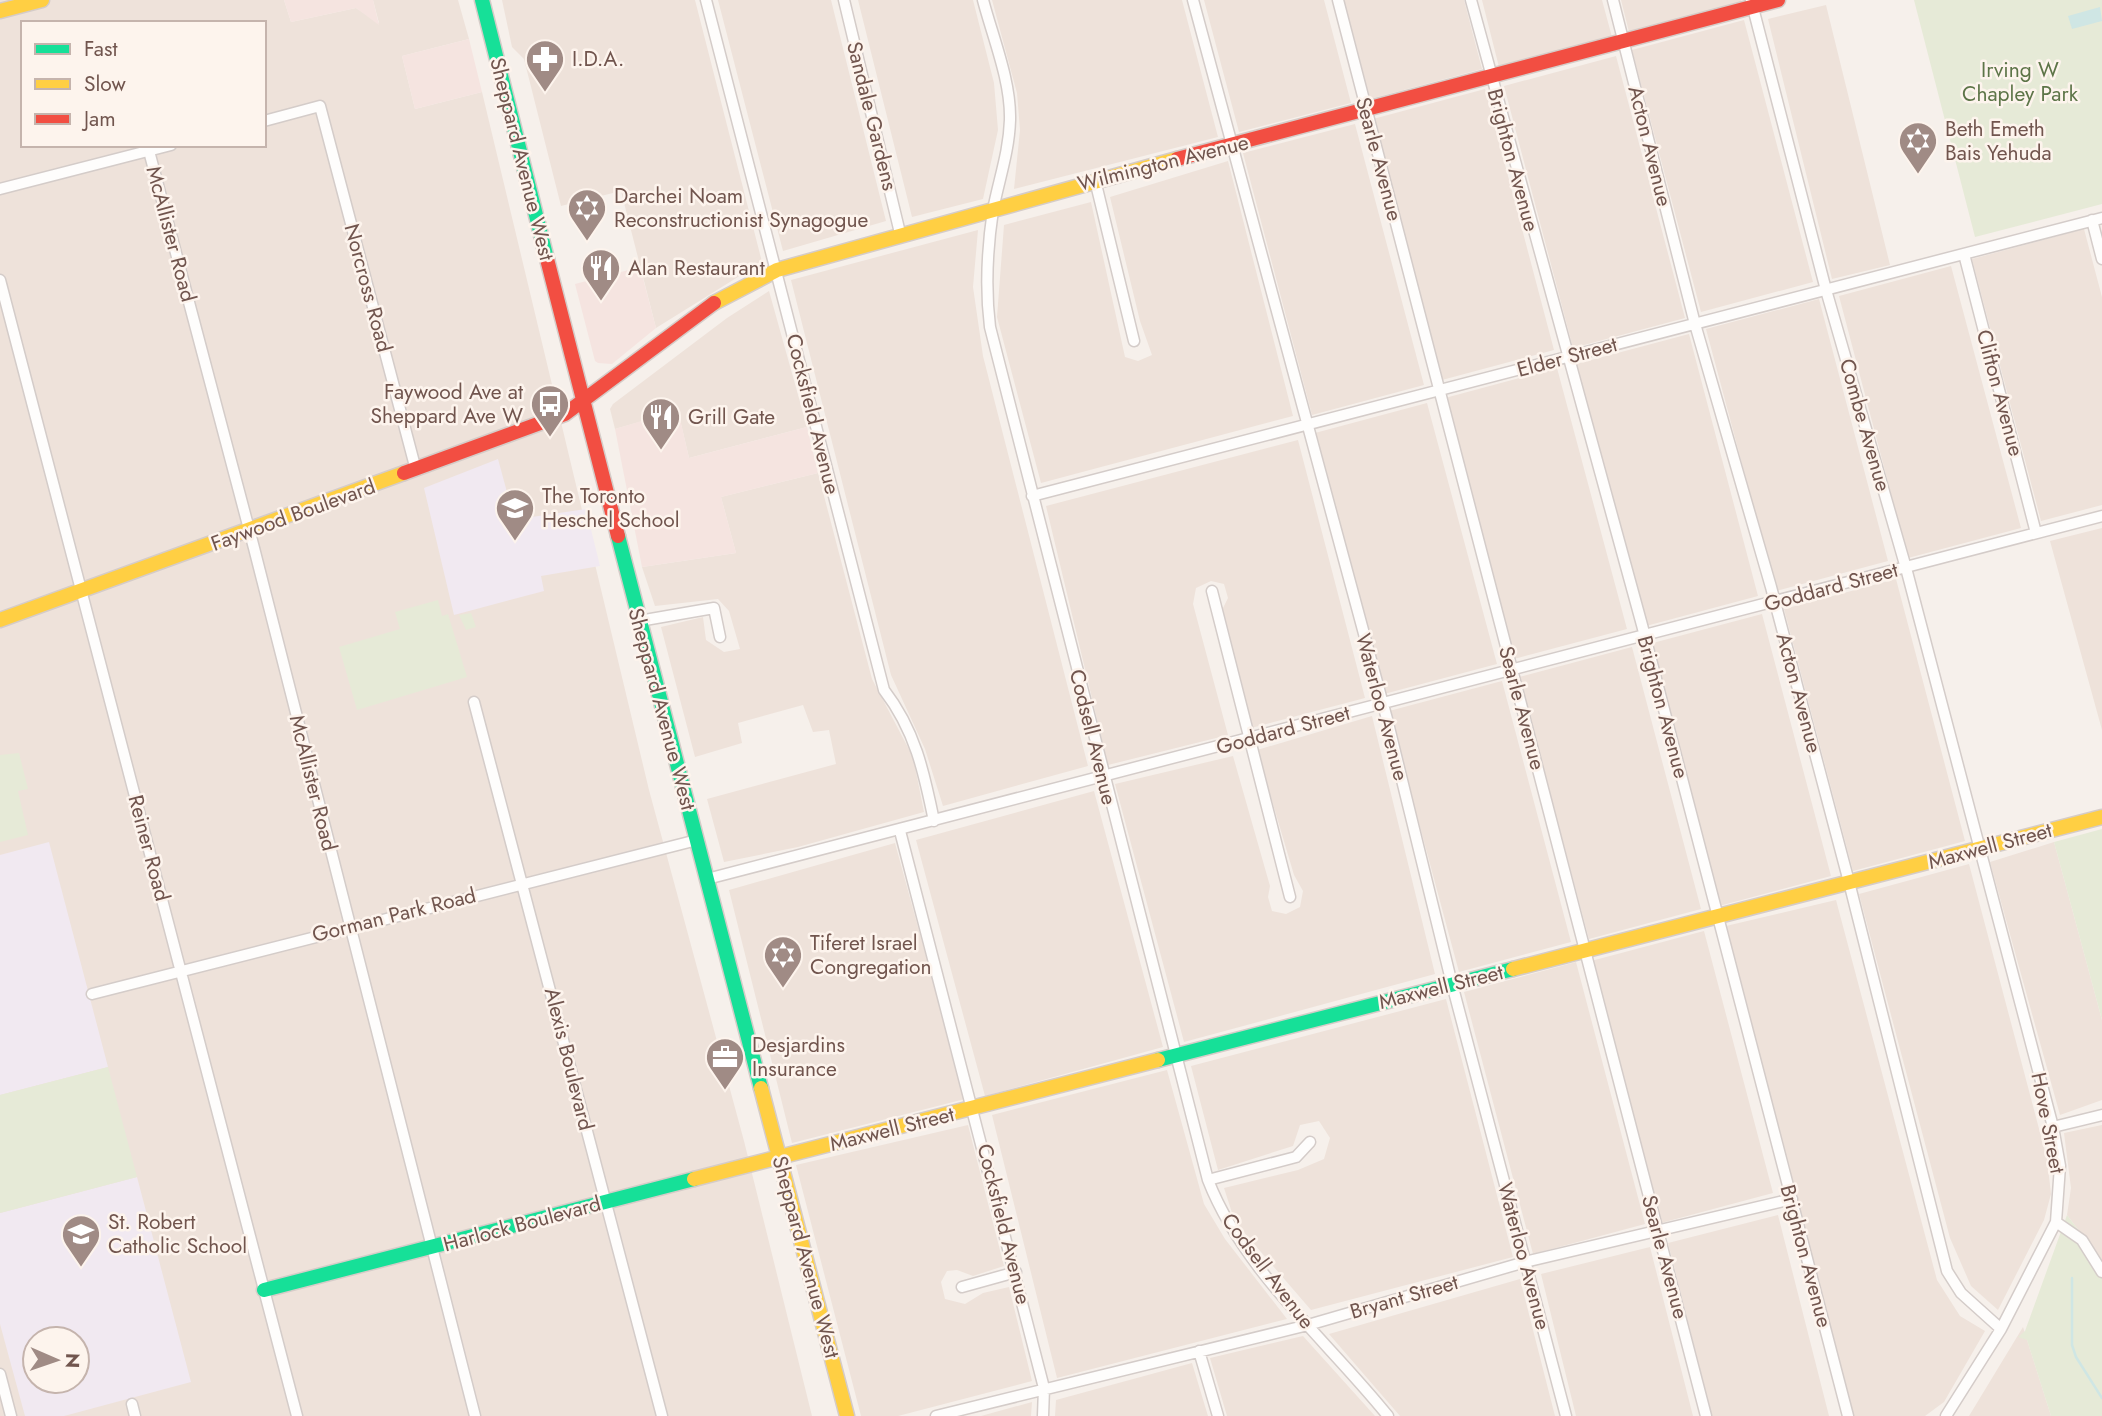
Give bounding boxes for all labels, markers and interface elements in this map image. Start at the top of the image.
legend [21,21,266,147]
text: Fast [84,34,117,64]
pharmacy icon: I.D.A. [524,38,566,93]
street label: Sandale Gardens [839,38,905,194]
place label: I.D.A. [572,44,624,74]
street label: Sheppard Avenue West [482,54,562,264]
park label: Irving W Chapley Park [1962,55,2079,109]
text: Slow [84,69,126,99]
street label: Acton Avenue [1621,83,1679,210]
street label: Brighton Avenue [1480,85,1547,235]
street label: Searle Avenue [1348,94,1410,224]
text: Jam [81,104,116,134]
place label: Beth Emeth Bais Yehuda [1945,114,2052,168]
synagogue icon: Beth Emeth Bais Yehuda [1897,120,1939,175]
street label: Wilmington Avenue [1074,127,1252,199]
street label: McAllister Road [139,163,203,305]
place label: Darchei Noam Reconstructionist Synagogue [614,181,868,235]
synagogue icon: Darchei Noam Reconstructionist Synagogue [566,187,608,242]
street label: Norcross Road [336,221,400,355]
restaurant icon: Alan Restaurant [580,247,622,302]
place label: Alan Restaurant [628,253,765,283]
street label: Clifton Avenue [1969,326,2031,460]
street label: Elder Street [1513,329,1621,385]
street label: Cocksfield Avenue [779,331,847,498]
street label: Combe Avenue [1832,355,1898,495]
place label: Faywood Ave at Sheppard Ave W [370,377,523,431]
bus stop icon: Faywood Ave at Sheppard Ave W [529,383,571,438]
restaurant icon: Grill Gate [640,396,682,451]
place label: Grill Gate [688,402,775,432]
street label: Faywood Boulevard [207,471,379,559]
place label: The Toronto Heschel School [542,481,680,535]
school or university icon: The Toronto Heschel School [494,487,536,542]
street label: Goddard Street [1761,555,1901,619]
street label: Sheppard Avenue West [621,605,703,813]
street label: Waterloo Avenue [1348,630,1416,784]
street label: Acton Avenue [1769,630,1829,757]
street label: Brighton Avenue [1630,632,1697,782]
street label: Searle Avenue [1491,643,1553,773]
street label: Codsell Avenue [1062,666,1124,808]
street label: Goddard Street [1213,698,1353,762]
street label: McAllister Road [282,712,344,854]
street label: Reiner Road [120,792,178,904]
street label: Maxwell Street [1925,815,2055,877]
street label: Gorman Park Road [309,880,479,950]
place label: Tiferet Israel Congregation [810,928,932,982]
synagogue icon: Tiferet Israel Congregation [762,934,804,989]
street label: Maxwell Street [1376,957,1506,1017]
street label: Alexis Boulevard [537,984,601,1134]
place label: Desjardins Insurance [752,1030,845,1084]
office icon: Desjardins Insurance [704,1036,746,1091]
street label: Hove Street [2024,1070,2072,1176]
street label: Maxwell Street [827,1099,957,1159]
street label: Cocksfield Avenue [970,1141,1038,1308]
street label: Sheppard Avenue West [765,1153,847,1361]
street label: Waterloo Avenue [1490,1179,1558,1333]
street label: Brighton Avenue [1773,1181,1840,1331]
street label: Harlock Boulevard [440,1189,604,1259]
street label: Searle Avenue [1634,1192,1696,1322]
place label: St. Robert Catholic School [108,1207,247,1261]
street label: Codsell Avenue [1214,1207,1322,1335]
school or university icon: St. Robert Catholic School [60,1213,102,1268]
street label: Bryant Street [1346,1267,1462,1327]
north arrow [21,1325,91,1395]
text: N [59,1353,86,1369]

